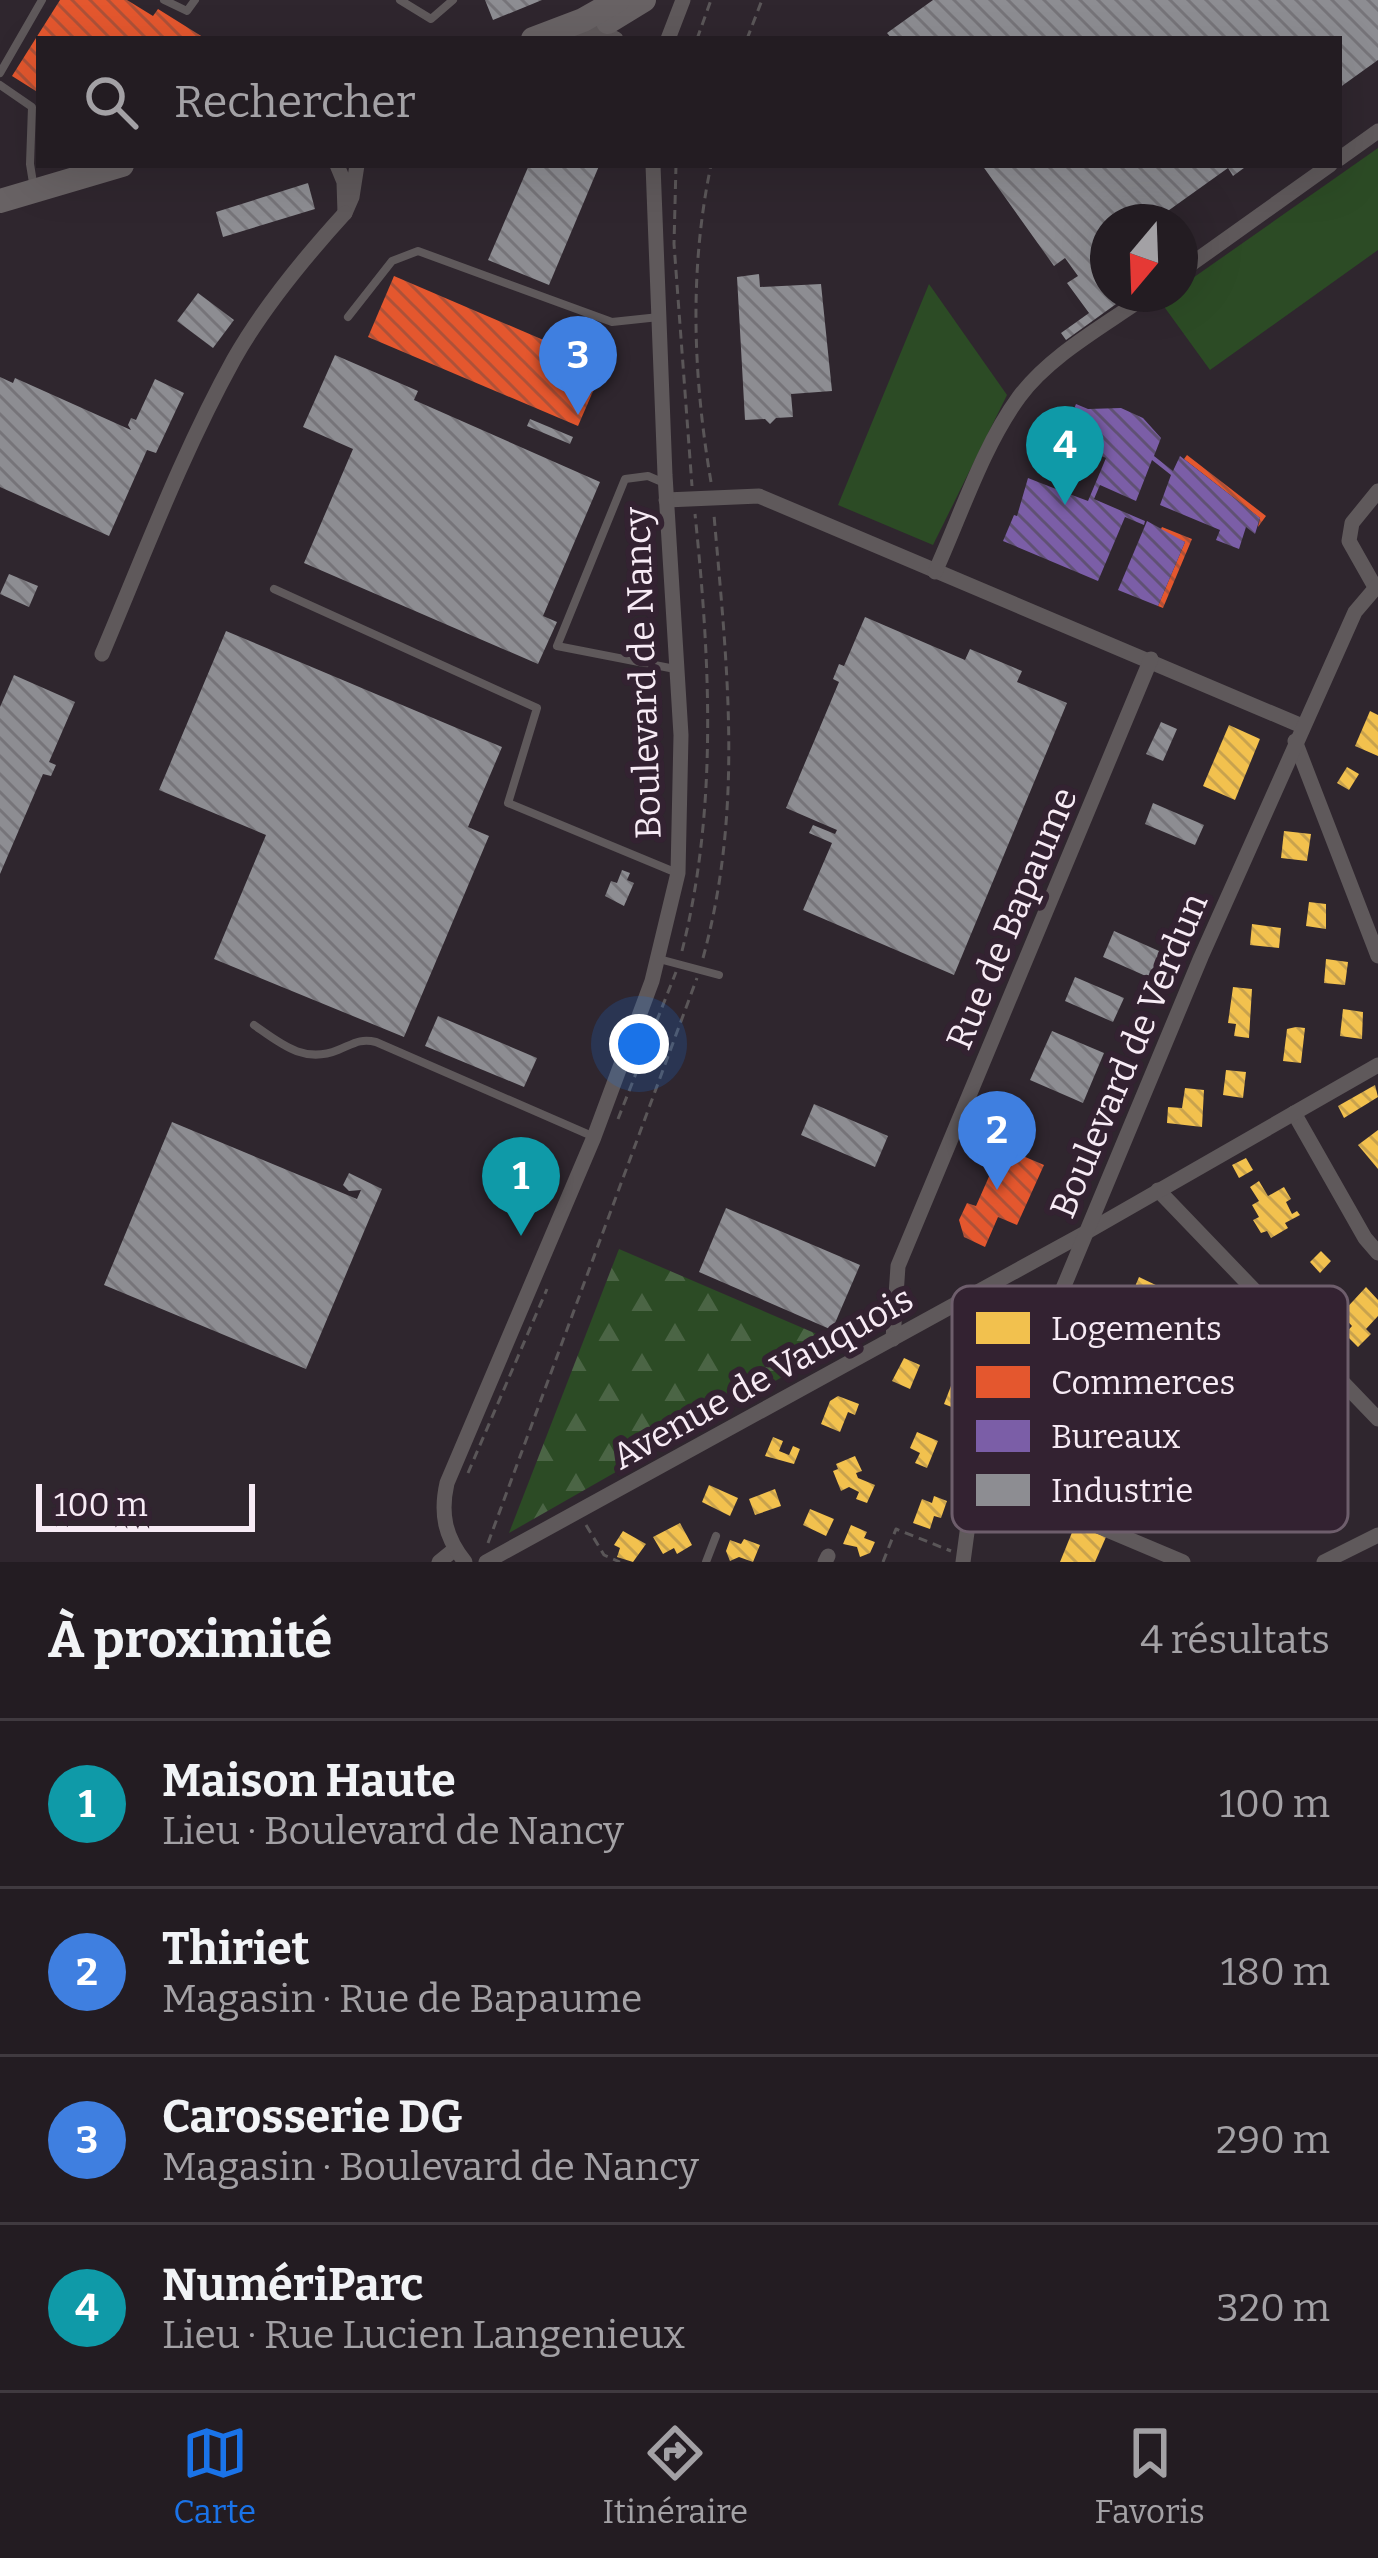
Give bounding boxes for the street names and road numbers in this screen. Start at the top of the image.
street label: Boulevard de Nancy [615,505,671,840]
street label: Rue de Bapaume [937,781,1087,1056]
street label: Boulevard de Verdun [1041,886,1217,1224]
street label: Avenue de Vauquois [604,1277,921,1479]

